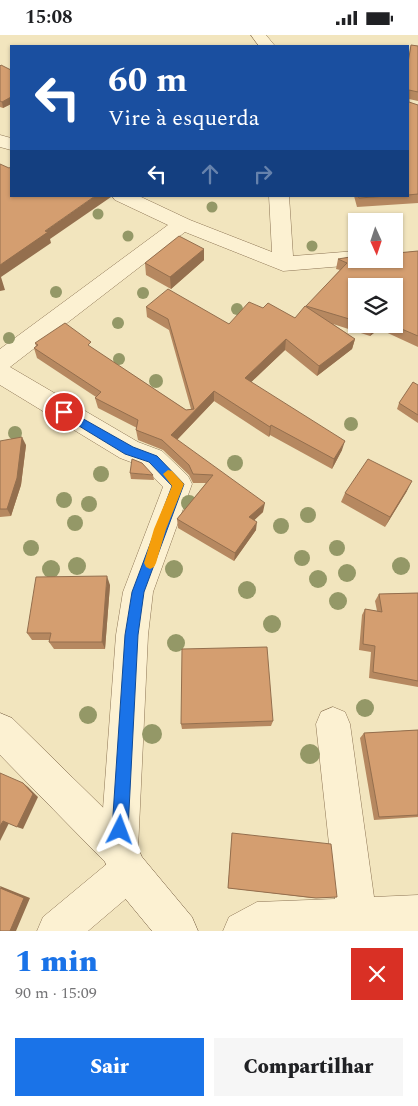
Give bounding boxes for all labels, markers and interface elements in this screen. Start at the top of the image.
text: 15:08 [25,3,73,32]
text: 60 m [108,54,188,107]
icon: left [25,65,90,130]
text: Vire à esquerda [108,102,260,135]
icon: left [143,160,171,188]
icon: ahead [196,160,224,188]
icon: right [249,160,277,188]
north arrow [348,213,402,267]
map controls [348,213,403,333]
button: layers [348,278,403,333]
pin [43,391,85,433]
icon: arrive [50,398,78,426]
position arrow [93,803,145,855]
text: 1 min [15,939,98,985]
button: close [351,948,403,1000]
text: 90 m · 15:09 [15,981,97,1005]
button: Sair [15,1038,204,1096]
button: Compartilhar [214,1038,403,1096]

